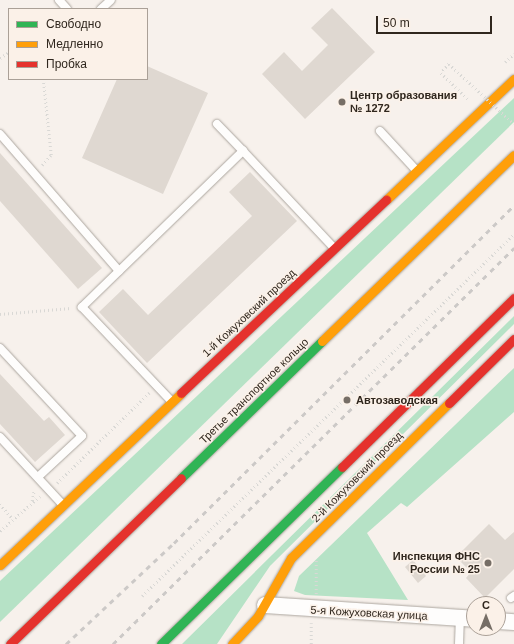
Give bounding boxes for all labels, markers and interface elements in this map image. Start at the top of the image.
legend [8,8,148,80]
scale bar [378,8,494,34]
text: 50 m [383,16,410,30]
text: Свободно [46,17,101,31]
text: Медленно [46,37,103,51]
text: Пробка [46,57,87,71]
place label: Центр образования № 1272 [350,89,457,115]
marker: Центр образования № 1272 [337,97,347,107]
street label: 1-й Кожуховский проезд [200,266,298,360]
street label: Третье транспортное кольцо [197,335,311,447]
place label: Автозаводская [356,393,438,407]
marker: Автозаводская [341,394,353,406]
street label: 2-й Кожуховский проезд [309,429,405,525]
place label: Инспекция ФНС России № 25 [393,550,480,576]
marker: Инспекция ФНС России № 25 [483,558,493,568]
north arrow [466,596,506,636]
text: С [482,599,490,611]
street label: 5-я Кожуховская улица [310,603,428,623]

